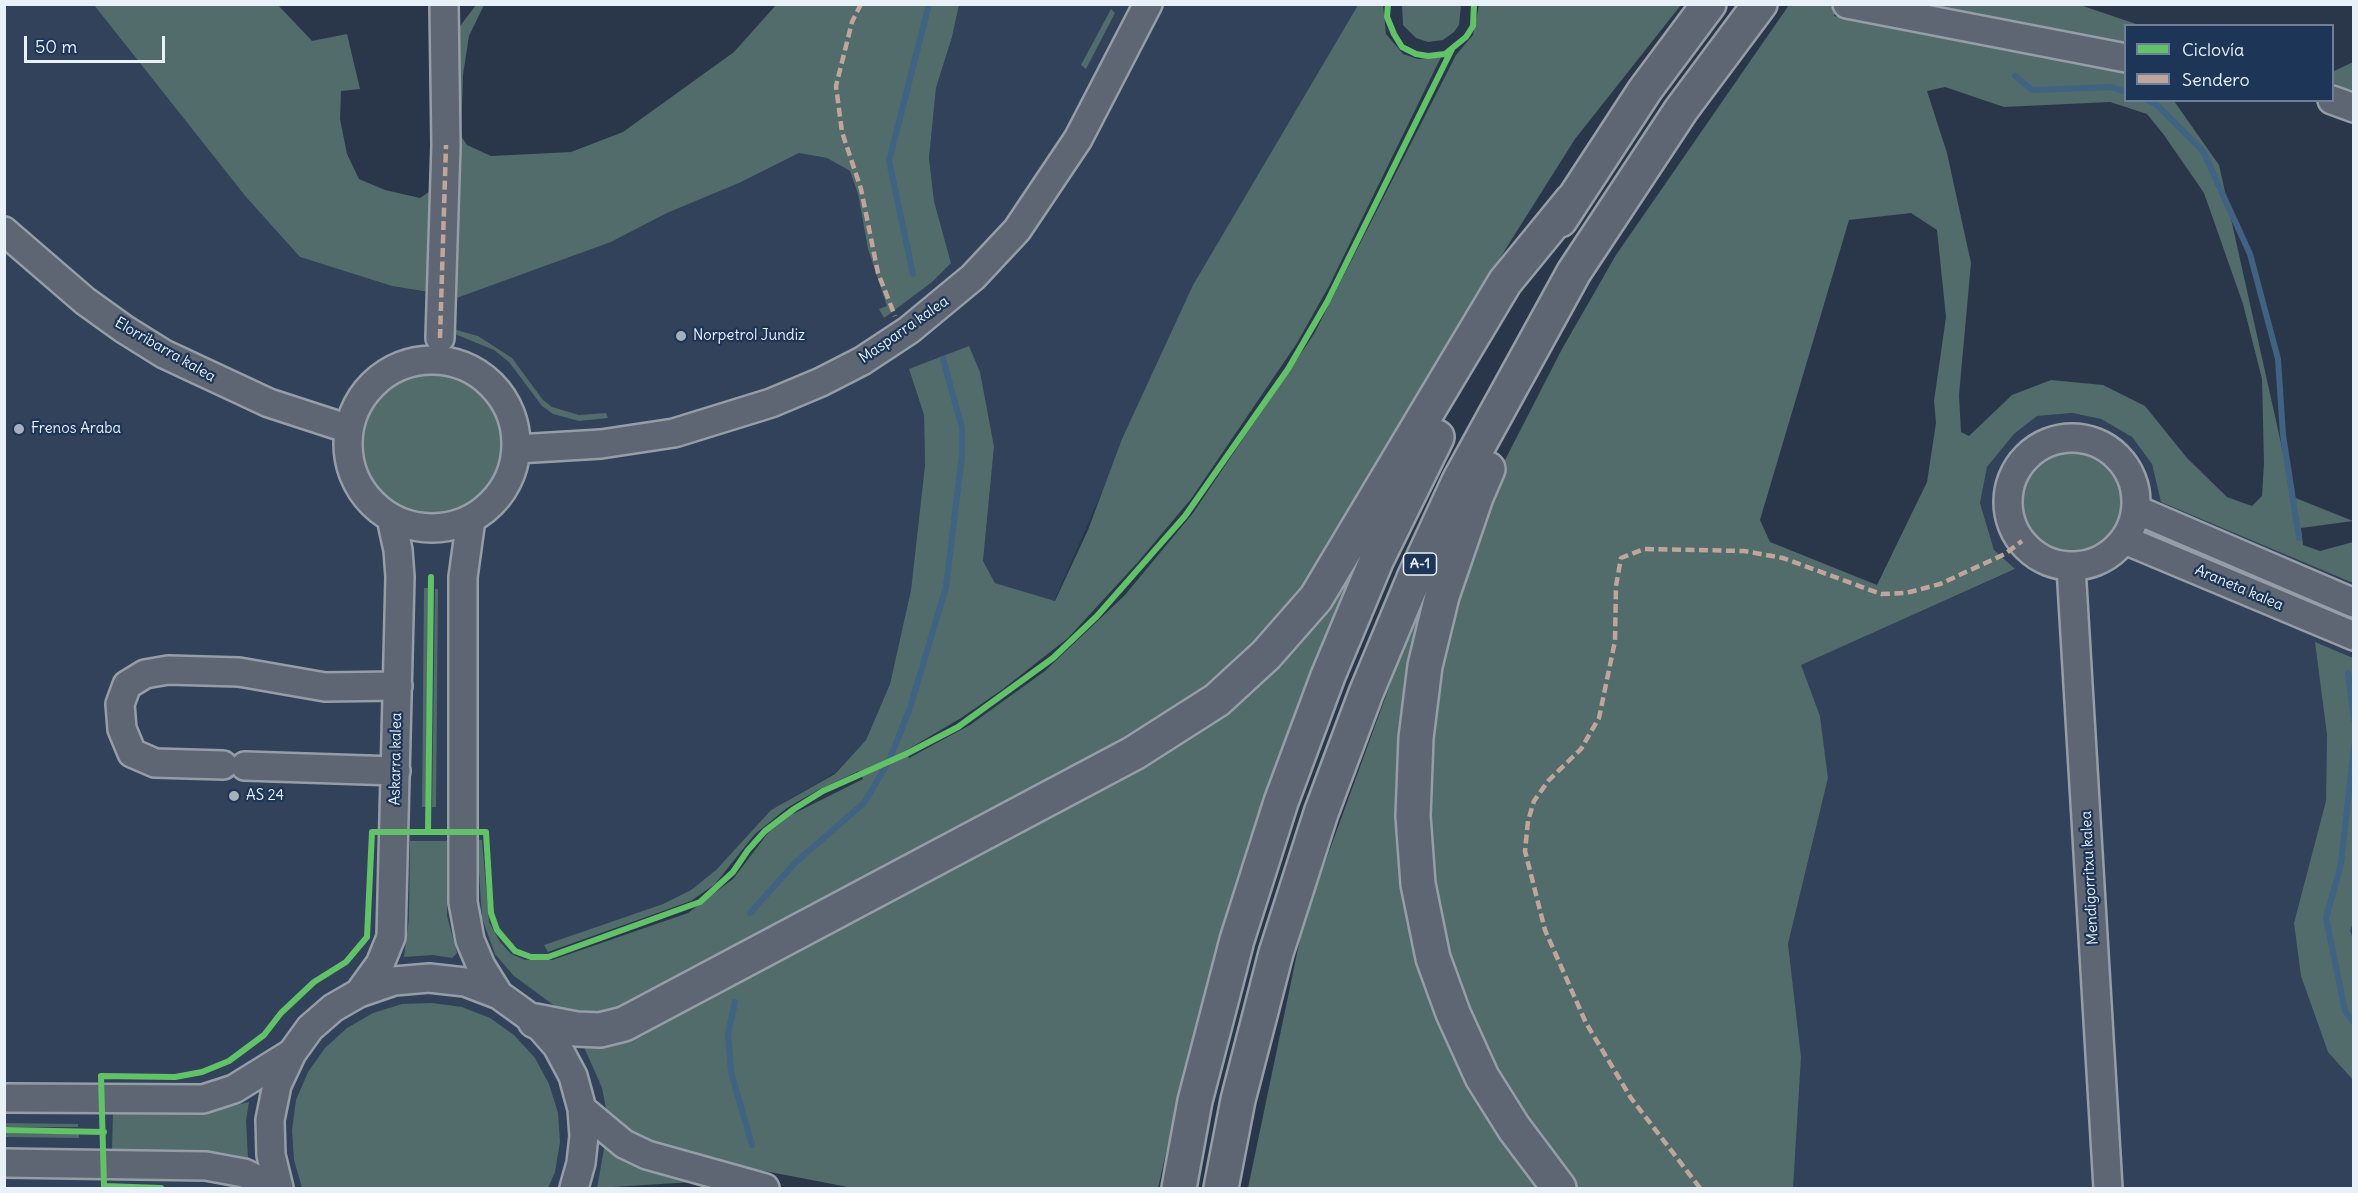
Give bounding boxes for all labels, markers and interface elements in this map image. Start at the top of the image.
scale bar [27,24,168,62]
legend [2124,24,2334,102]
text: 50 m [35,35,77,58]
text: Ciclovía [2182,38,2244,61]
text: Sendero [2182,68,2250,91]
street label: Masparra kalea [856,293,952,367]
street label: Elorribarra kalea [111,314,219,386]
place label: Norpetrol Jundiz [693,327,805,345]
marker: Norpetrol Jundiz [674,329,688,343]
place label: Frenos Araba [31,420,121,438]
marker: Frenos Araba [12,422,26,436]
road number: A-1 [1404,553,1436,575]
street label: Araneta kalea [2192,561,2286,615]
street label: Askarra kalea [386,712,406,806]
place label: AS 24 [246,787,284,805]
marker: AS 24 [227,789,241,803]
street label: Mendigorritxu kalea [2077,811,2103,945]

